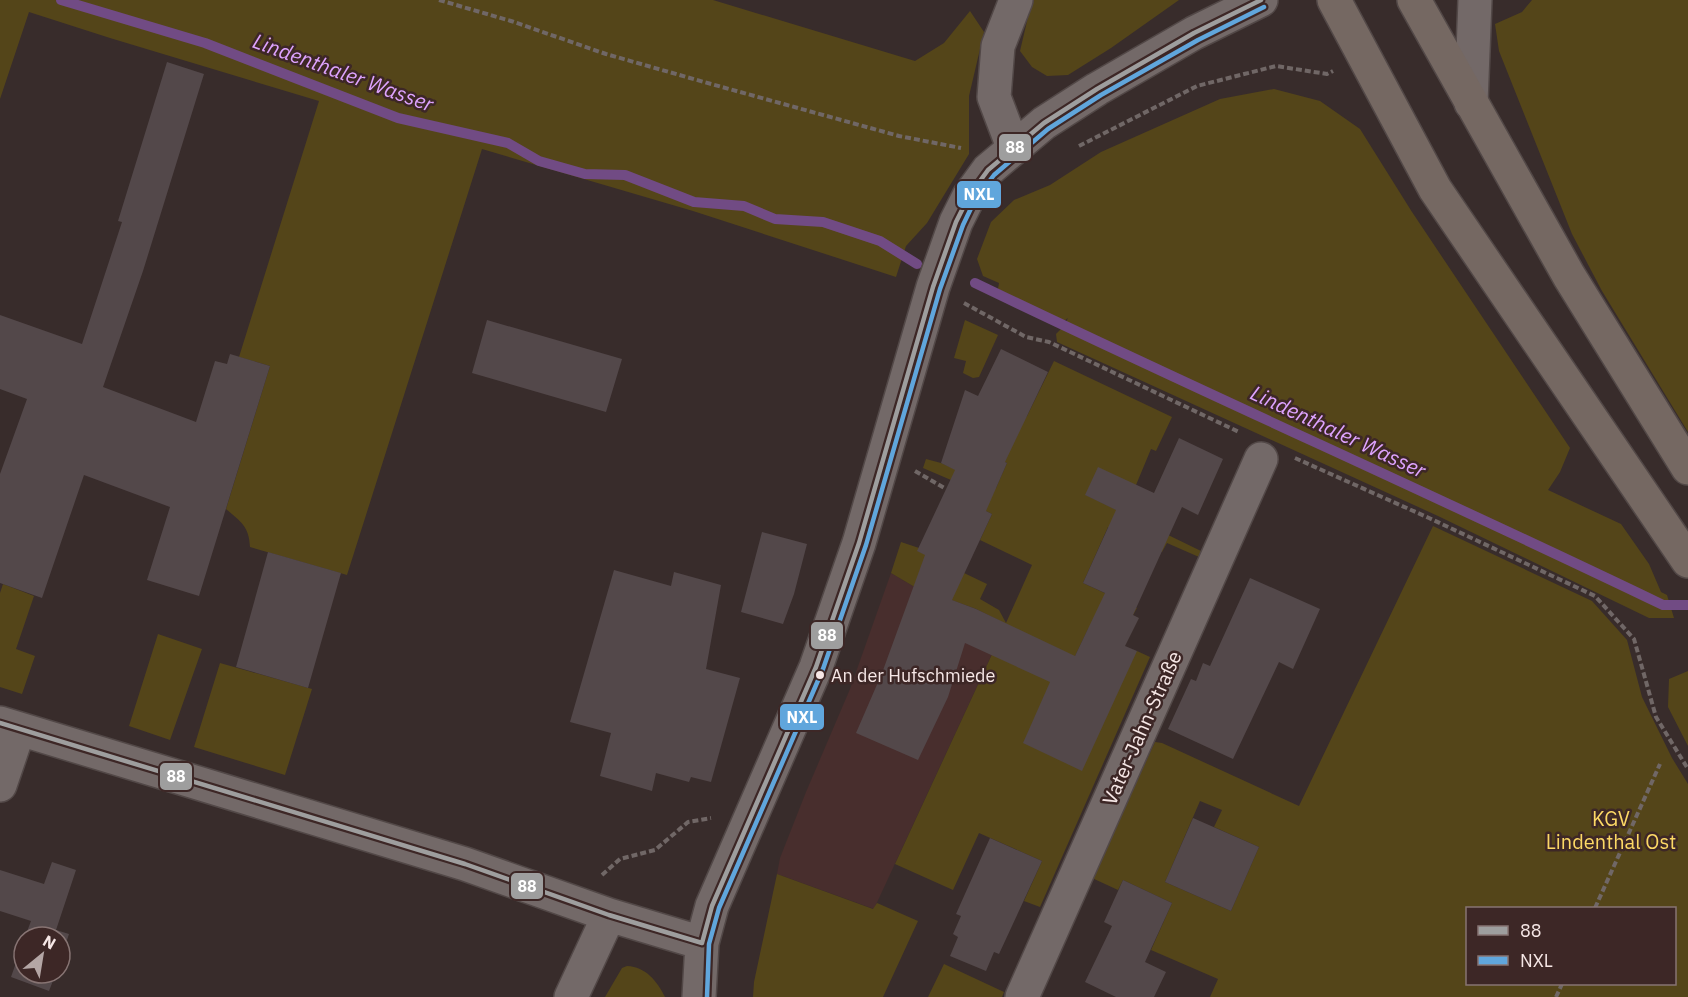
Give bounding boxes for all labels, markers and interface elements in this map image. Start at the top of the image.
water label: Lindenthaler Wasser [249,26,439,118]
line badge: 88 [998,133,1032,162]
text: 88 [1005,137,1025,157]
line badge: NXL [956,180,1002,209]
text: NXL [964,184,994,204]
water label: Lindenthaler Wasser [1246,378,1432,485]
line badge: 88 [810,621,844,650]
text: 88 [817,625,837,645]
street label: Vater-Jahn-Straße [1095,646,1188,809]
place label: An der Hufschmiede [831,664,996,687]
marker: An der Hufschmiede [814,669,826,681]
line badge: NXL [779,703,825,731]
text: NXL [787,707,817,727]
line badge: 88 [159,762,193,791]
text: 88 [166,766,186,786]
park label: KGV Lindenthal Ost [1546,805,1676,855]
line badge: 88 [510,872,544,900]
text: 88 [517,876,537,896]
legend [1466,907,1676,985]
text: 88 [1520,919,1542,942]
north arrow [12,925,72,985]
text: N [39,930,60,954]
text: NXL [1520,949,1553,972]

